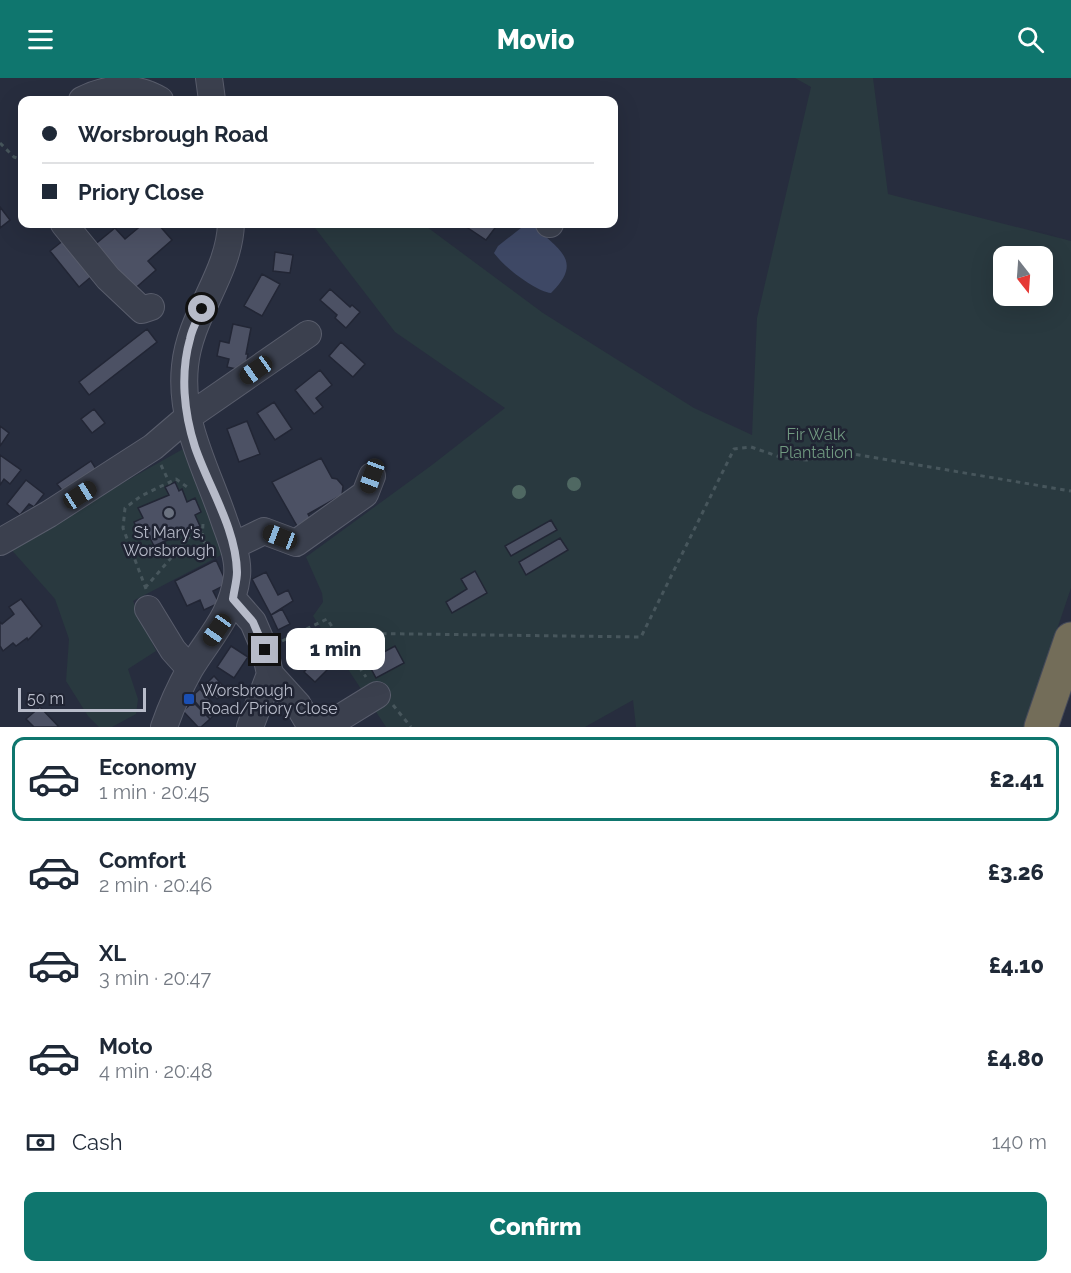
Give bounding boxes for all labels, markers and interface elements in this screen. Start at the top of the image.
icon: menu [24,23,57,56]
icon: search [1014,23,1047,56]
text: Movio [497,24,574,55]
text: Worsbrough Road [78,121,269,147]
text: Priory Close [78,179,204,205]
north arrow [993,246,1053,306]
map controls [993,246,1053,306]
route start [188,295,215,322]
car [236,352,276,388]
park label: Fir Walk Plantation [779,425,853,462]
car [357,456,387,496]
car [60,478,100,512]
marker: St Mary's, Worsbrough [162,506,176,520]
car [260,522,300,552]
place label: St Mary's, Worsbrough [123,523,215,560]
car [199,610,235,650]
callout: 1 min [286,629,385,671]
route end [251,636,278,663]
text: 1 min [310,637,361,661]
place label: Worsbrough Road/Priory Close [201,681,338,718]
scale bar [18,685,146,712]
text: 50 m [27,689,64,708]
marker: Worsbrough Road/Priory Close [182,692,196,706]
icon: car [27,752,81,806]
text: Economy [99,754,197,780]
text: £2.41 [989,766,1044,792]
text: 1 min · 20:45 [99,780,209,804]
icon: car [27,845,81,899]
text: Comfort [99,847,186,873]
text: £3.26 [988,859,1044,885]
text: 2 min · 20:46 [99,873,212,897]
icon: car [27,938,81,992]
text: XL [99,940,126,966]
text: £4.10 [989,952,1044,978]
text: 3 min · 20:47 [99,966,211,990]
icon: car [27,1031,81,1085]
text: Moto [99,1033,153,1059]
text: £4.80 [987,1045,1044,1071]
text: 4 min · 20:48 [99,1059,213,1083]
icon: cash [24,1126,57,1159]
text: Cash [72,1129,123,1155]
text: 140 m [992,1130,1047,1154]
button: Confirm [24,1192,1047,1261]

